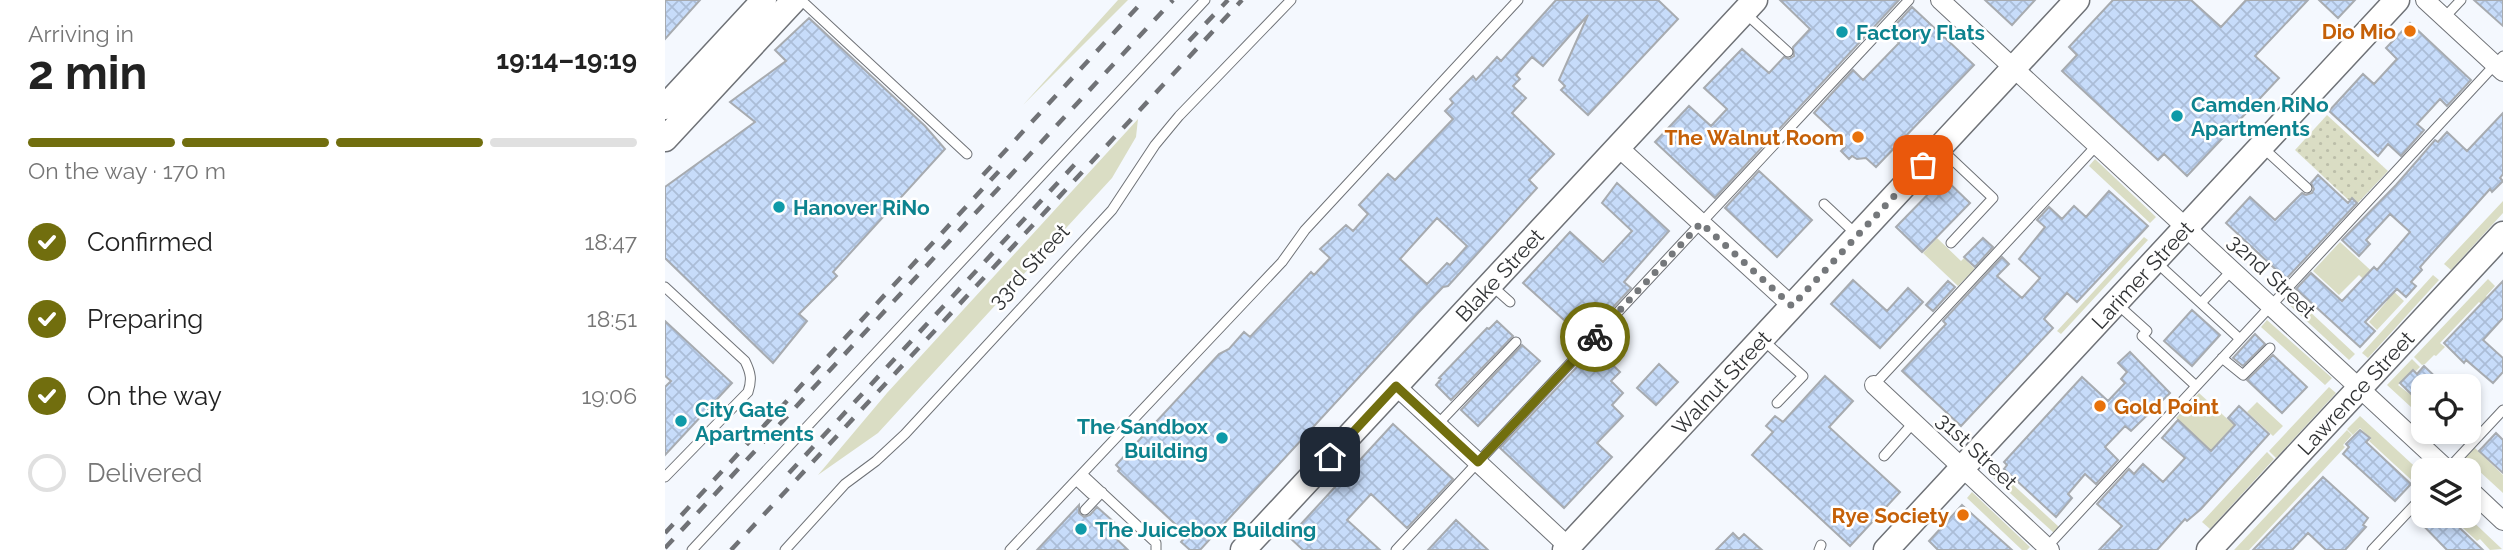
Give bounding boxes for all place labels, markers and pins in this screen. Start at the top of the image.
place label: Dio Mio [2322,19,2396,44]
place label: Factory Flats [1856,20,1985,45]
marker: Dio Mio [2402,23,2418,39]
marker: Factory Flats [1834,24,1850,40]
place label: Camden RiNo Apartments [2191,92,2329,141]
marker: Camden RiNo Apartments [2169,108,2185,124]
place label: The Walnut Room [1665,125,1844,150]
marker: The Walnut Room [1850,129,1866,145]
pin [1893,135,1953,195]
place label: Hanover RiNo [793,195,930,220]
marker: Hanover RiNo [771,199,787,215]
place label: Gold Point [2114,394,2219,419]
place label: City Gate Apartments [695,397,814,446]
marker: Gold Point [2092,398,2108,414]
marker: City Gate Apartments [673,413,689,429]
place label: The Sandbox Building [1077,414,1209,463]
pin [1300,427,1360,487]
marker: The Sandbox Building [1214,430,1230,446]
place label: Rye Society [1831,503,1949,528]
marker: Rye Society [1955,507,1971,523]
place label: The Juicebox Building [1095,517,1316,542]
marker: The Juicebox Building [1073,521,1089,537]

